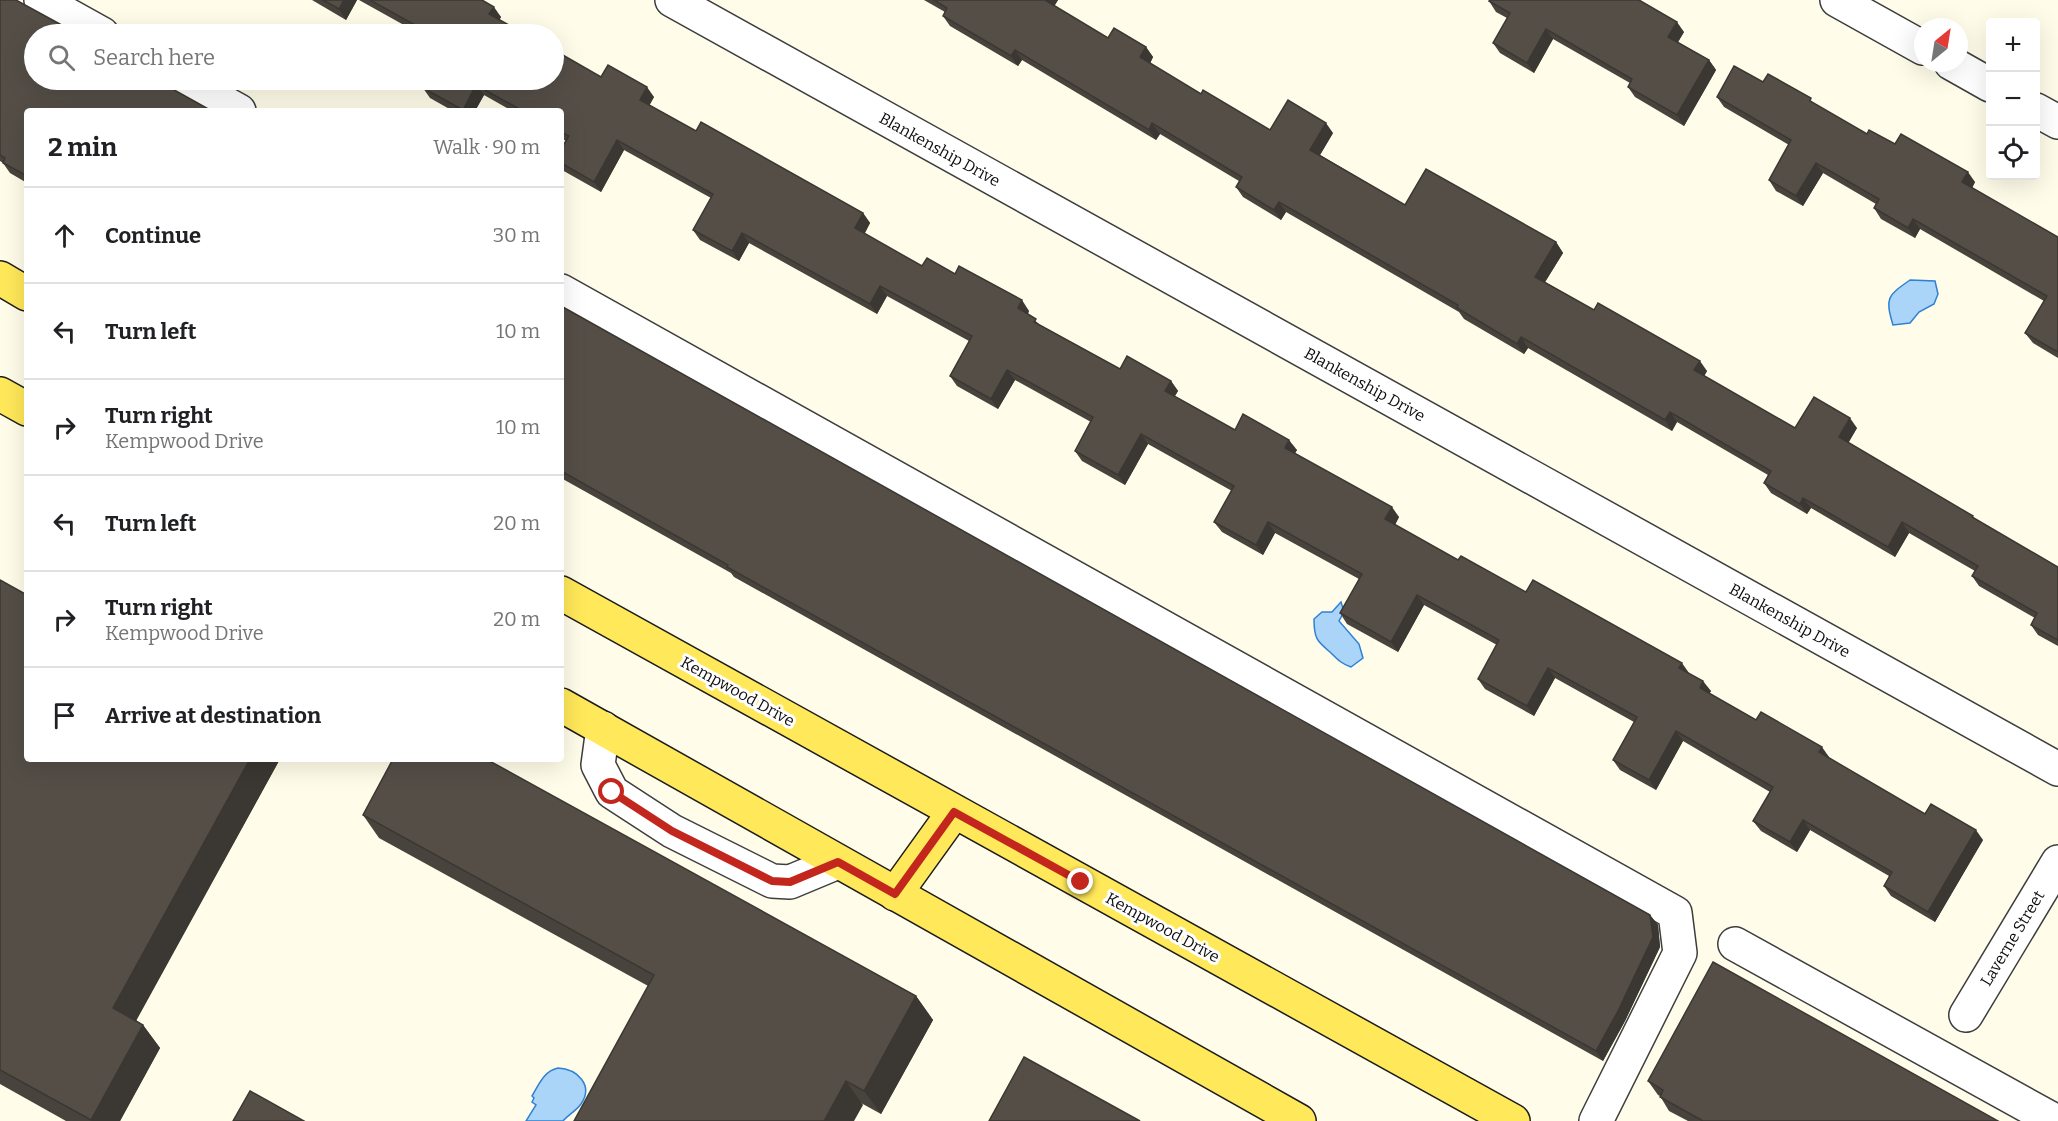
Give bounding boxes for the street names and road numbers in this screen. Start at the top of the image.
street label: Blankenship Drive [876,108,1004,191]
street label: Blankenship Drive [1301,343,1429,426]
street label: Blankenship Drive [1726,579,1854,662]
street label: Kempwood Drive [678,652,798,731]
street label: Laverne Street [1976,887,2048,989]
street label: Kempwood Drive [1103,888,1223,967]

